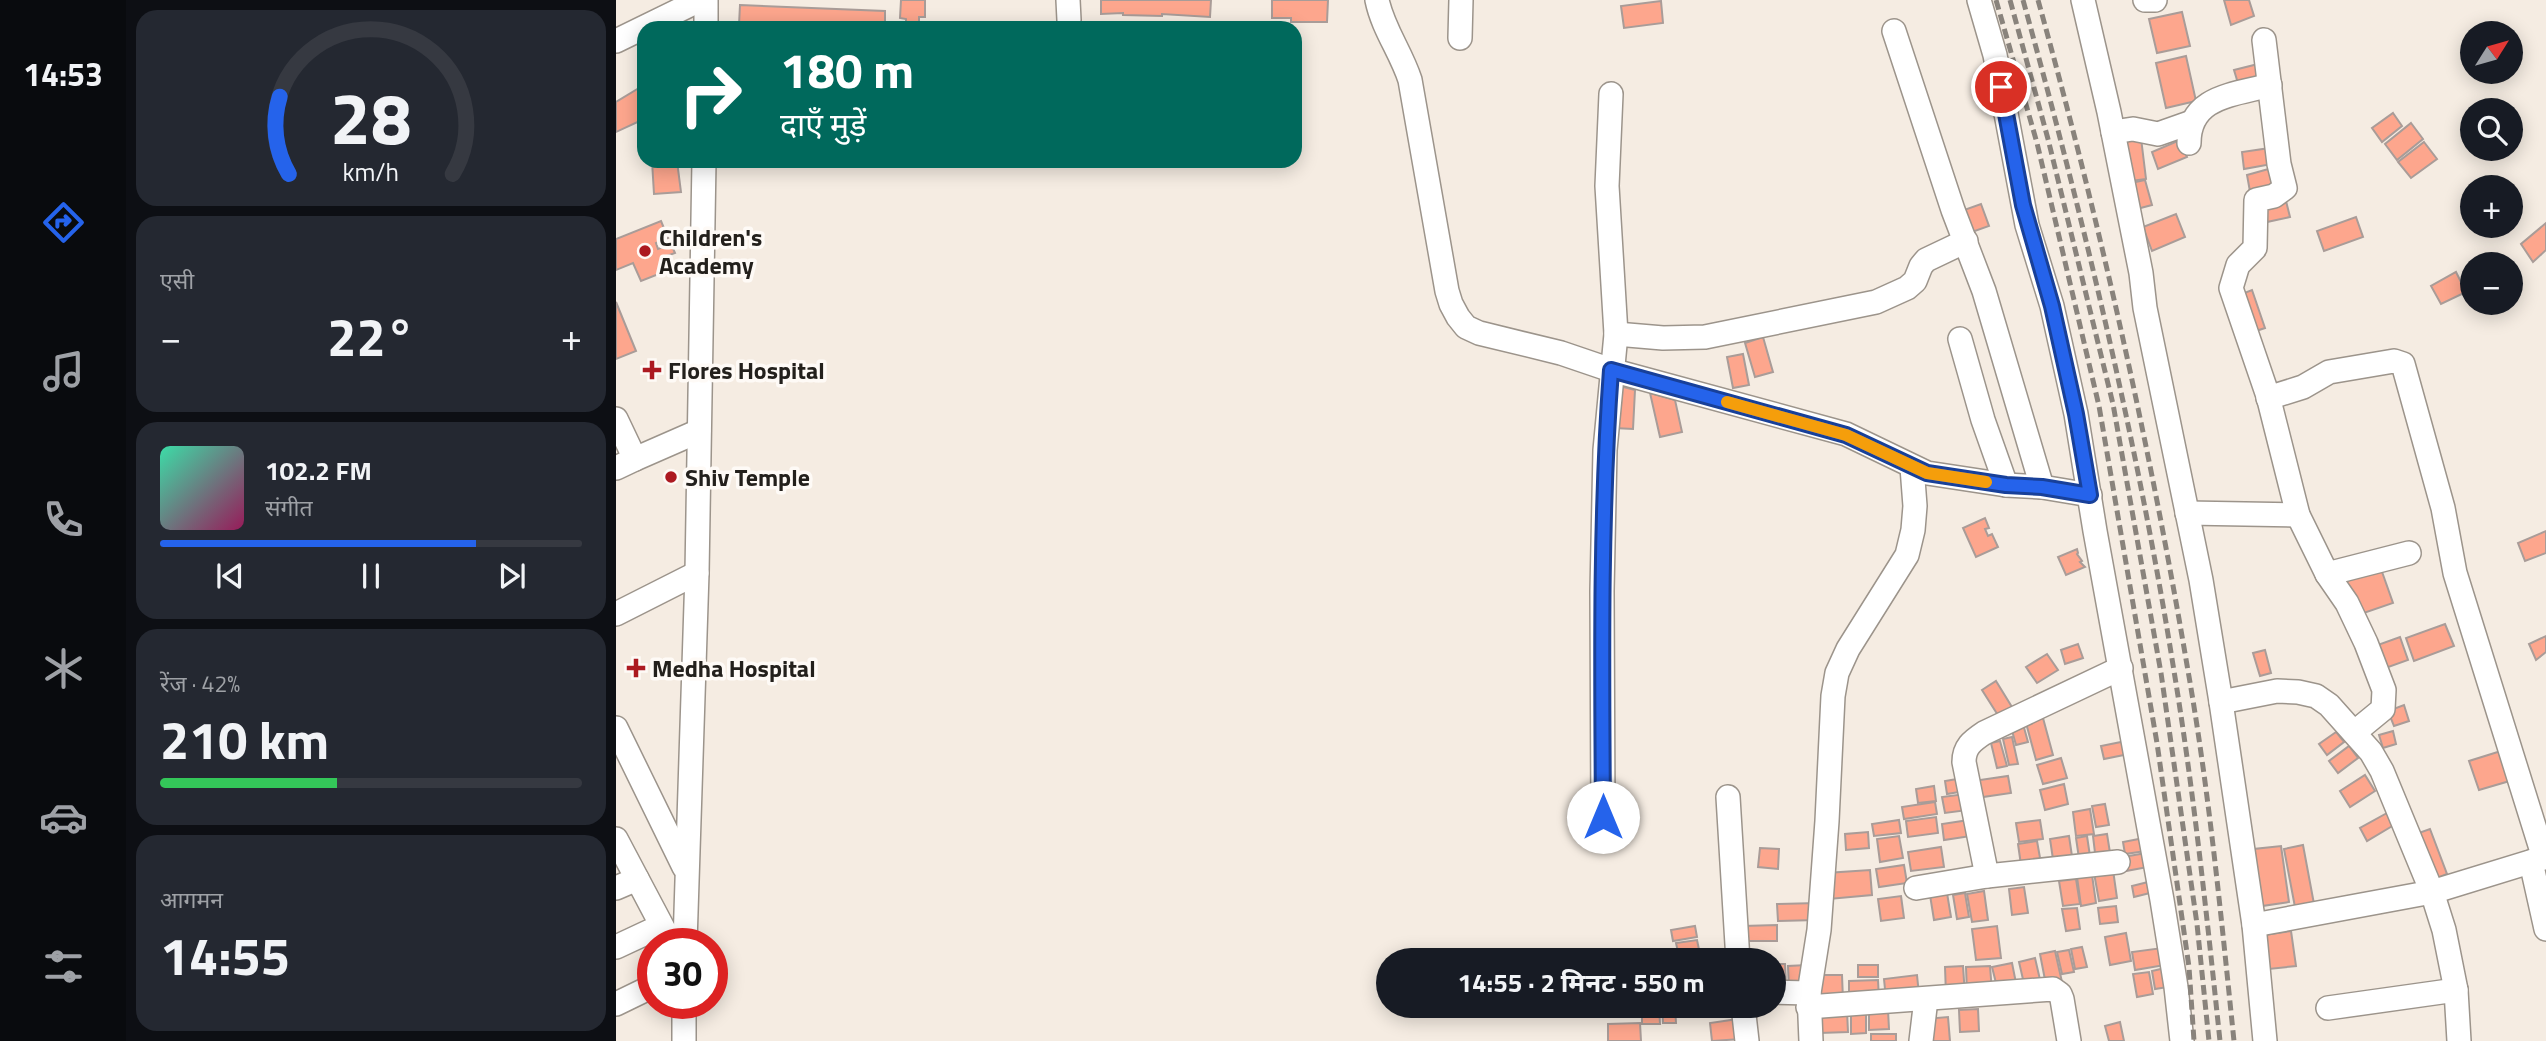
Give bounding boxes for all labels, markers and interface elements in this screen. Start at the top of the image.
north arrow [2460,21,2524,84]
map controls [2460,21,2523,315]
text: 180 m [780,32,914,107]
icon: right [665,49,756,140]
text: 14:53 [23,50,103,98]
pin [1971,57,2031,117]
text: 28 [330,62,412,172]
icon: arrive [1982,68,2020,106]
button: search [2460,98,2523,161]
text: दाएँ मुड़ें [780,100,866,148]
text: km/h [343,153,399,191]
button: + [2460,175,2523,238]
icon: directions [39,198,88,247]
place label: Children's Academy [659,219,762,283]
marker: Children's Academy [637,243,653,259]
button: − [2460,252,2523,315]
text: एसी [160,263,194,298]
text: 22° [327,297,415,376]
text: − [160,308,181,366]
text: + [561,308,582,366]
icon: music [39,347,88,396]
place label: Flores Hospital [668,352,825,388]
marker: Flores Hospital [642,360,662,380]
text: 102.2 FM [265,451,372,490]
place label: Shiv Temple [685,459,810,495]
marker: Shiv Temple [663,469,679,485]
text: संगीत [265,490,313,525]
icon: phone [39,495,88,544]
icon: previous [211,557,249,595]
icon: pause [352,557,390,595]
icon: next [493,557,531,595]
icon: climate [39,644,88,693]
place label: Medha Hospital [652,650,816,686]
marker: Medha Hospital [626,658,646,678]
text: रेंज · 42% [160,666,240,701]
text: 210 km [160,700,329,779]
position arrow [1566,780,1640,854]
icon: car [39,793,88,842]
text: आगमन [160,882,223,917]
text: 14:55 [160,916,290,995]
speed limit sign: 30 [637,928,728,1019]
icon: filters [39,942,88,991]
text: 14:55 · 2 मिनट · 550 m [1457,963,1705,1002]

